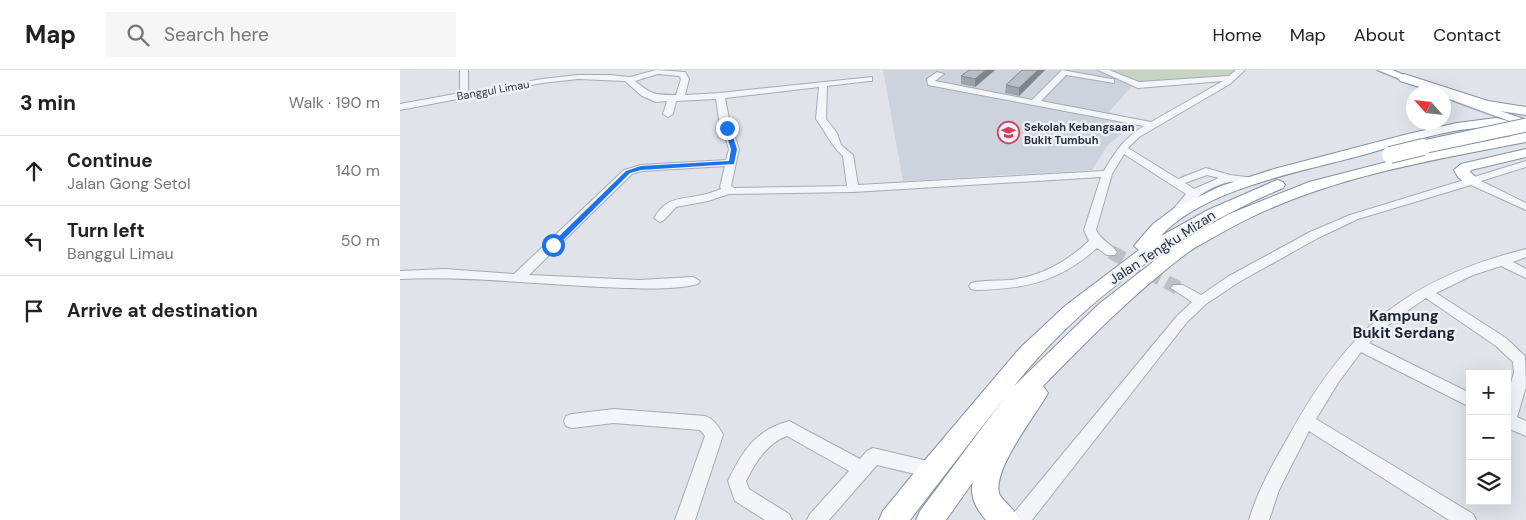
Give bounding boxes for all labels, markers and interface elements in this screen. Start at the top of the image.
search box [106,12,456,57]
text: Map [25,19,76,50]
icon: search [124,21,152,49]
text: Search here [164,22,269,47]
text: Home [1212,23,1262,47]
text: Map [1290,23,1326,47]
text: About [1354,23,1405,47]
text: Contact [1433,23,1501,47]
street label: Banggul Limau [456,77,530,103]
north arrow [1406,85,1451,130]
text: 3 min [20,89,76,117]
text: Walk · 190 m [289,92,380,113]
route end [716,117,739,140]
place label: Sekolah Kebangsaan Bukit Tumbuh [1024,120,1135,147]
school or university icon: Sekolah Kebangsaan Bukit Tumbuh [996,121,1020,145]
text: Continue [67,148,153,173]
icon: ahead [20,157,48,185]
text: 140 m [336,160,380,181]
text: Jalan Gong Setol [67,173,191,194]
street label: Jalan Tengku Mizan [1105,206,1219,288]
text: Turn left [67,218,145,243]
icon: left [20,227,48,255]
text: 50 m [341,230,380,251]
route start [542,234,565,257]
text: Banggul Limau [67,243,174,264]
icon: arrive [20,297,48,325]
text: Arrive at destination [67,298,258,323]
district label: Kampung Bukit Serdang [1353,306,1455,343]
map controls [1466,370,1511,505]
button: + [1466,370,1511,415]
button: − [1466,415,1511,460]
button: layers [1466,460,1511,505]

